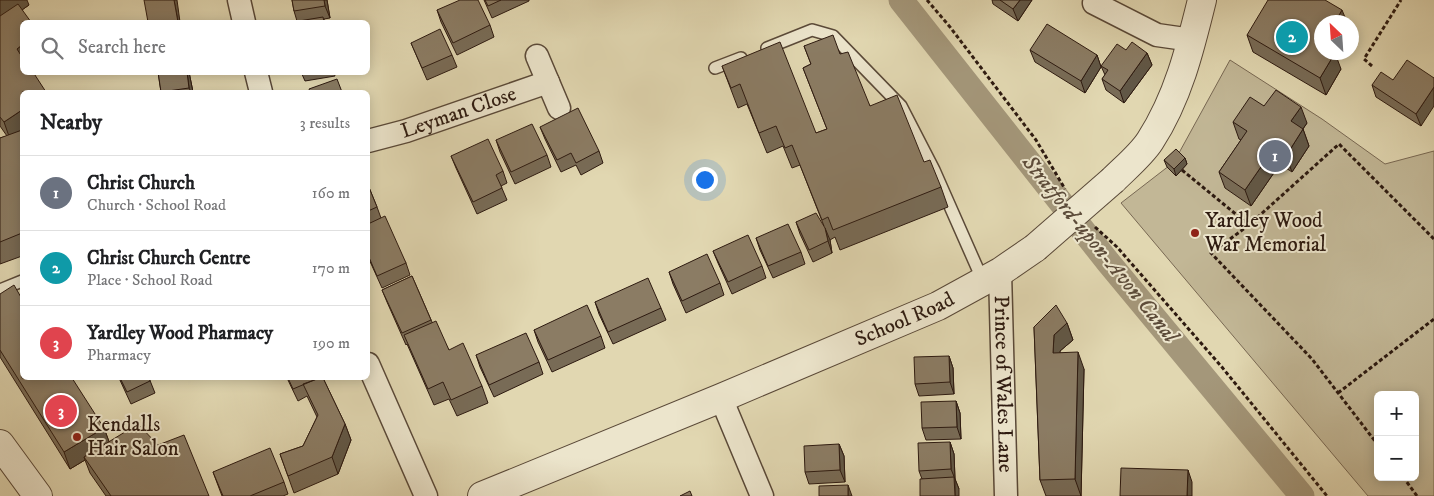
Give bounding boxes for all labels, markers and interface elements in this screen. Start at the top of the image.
north arrow [1314,15,1359,60]
pin: 2 [1276,18,1308,56]
search box [20,20,370,75]
icon: search [38,34,66,62]
text: Search here [78,36,166,59]
street label: Leyman Close [398,81,520,145]
text: Nearby [40,110,102,136]
text: 3 results [300,113,350,133]
pin: 1 [1259,137,1291,175]
water label: Stratford-upon-Avon Canal [1015,149,1185,350]
your location [692,167,718,193]
text: Christ Church [87,172,195,195]
text: 1 [53,183,59,203]
text: 160 m [312,183,350,203]
text: Church · School Road [87,195,226,215]
place label: Yardley Wood War Memorial [1204,208,1327,258]
marker: Yardley Wood War Memorial [1189,227,1201,239]
text: Christ Church Centre [87,247,250,270]
text: 2 [52,258,60,278]
text: 170 m [312,258,350,278]
text: Place · School Road [87,270,213,290]
street label: School Road [851,286,959,353]
street label: Prince of Wales Lane [988,295,1018,473]
text: Yardley Wood Pharmacy [87,322,273,345]
text: 3 [53,333,59,353]
text: 190 m [312,333,350,353]
text: Pharmacy [87,345,151,365]
map controls [1374,391,1419,481]
button: + [1374,391,1419,436]
pin: 3 [45,392,77,430]
place label: Kendalls Hair Salon [87,412,179,462]
marker: Kendalls Hair Salon [71,431,83,443]
button: − [1374,436,1419,481]

